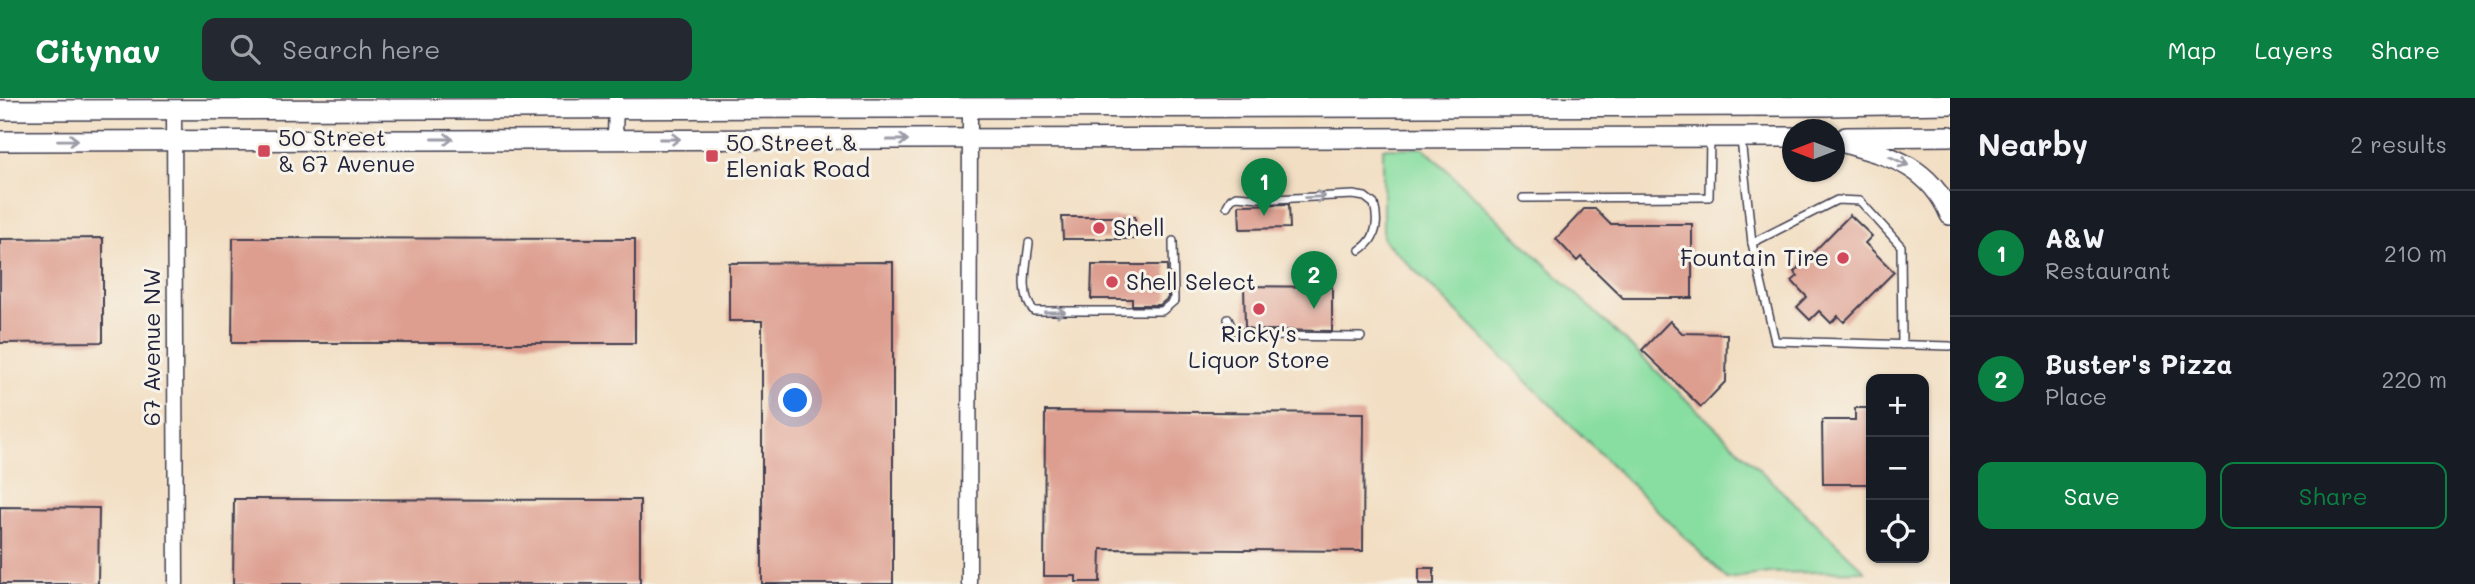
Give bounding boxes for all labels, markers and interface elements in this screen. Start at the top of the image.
search box [202,18,692,81]
text: Citynav [35,28,160,71]
icon: search [226,30,264,68]
text: Search here [282,32,440,66]
text: Map [2168,34,2216,65]
text: Layers [2254,34,2333,65]
text: Share [2371,34,2440,65]
north arrow [1782,119,1845,182]
place label: 50 Street & 67 Avenue [278,122,416,178]
text: Nearby [1978,124,2088,164]
place label: 50 Street & Eleniak Road [726,127,870,183]
text: 2 results [2350,129,2447,159]
one-way arrow [431,132,454,146]
one-way arrow [658,132,681,146]
one-way arrow [56,133,79,147]
one-way arrow [886,133,909,147]
marker: 50 Street & 67 Avenue [256,143,272,159]
marker: 50 Street & Eleniak Road [704,148,720,164]
one-way arrow [1888,155,1909,169]
pin: 1 [1241,158,1287,216]
one-way arrow [1303,190,1326,203]
place label: Shell [1113,212,1165,242]
marker: Shell [1091,220,1107,236]
text: A&W [2045,221,2105,255]
text: 1 [1996,238,2006,268]
text: 210 m [2384,238,2447,268]
place label: Fountain Tire [1680,242,1829,272]
marker: Fountain Tire [1835,250,1851,266]
pin: 2 [1291,251,1337,309]
text: Restaurant [2045,255,2171,285]
place label: Shell Select [1126,266,1256,296]
street label: 67 Avenue NW [136,268,166,426]
marker: Shell Select [1104,274,1120,290]
marker: Ricky's Liquor Store [1251,301,1267,317]
one-way arrow [1044,305,1067,319]
place label: Ricky's Liquor Store [1188,318,1330,374]
text: Buster's Pizza [2045,347,2232,381]
text: 2 [1995,364,2007,394]
text: 220 m [2381,364,2447,394]
map controls [1866,374,1929,563]
button: + [1866,374,1929,437]
text: Place [2045,381,2107,411]
your location [778,383,812,417]
button: − [1866,437,1929,500]
button: Save [1978,462,2206,529]
button: Share [2220,462,2447,529]
button: locate [1866,500,1929,563]

